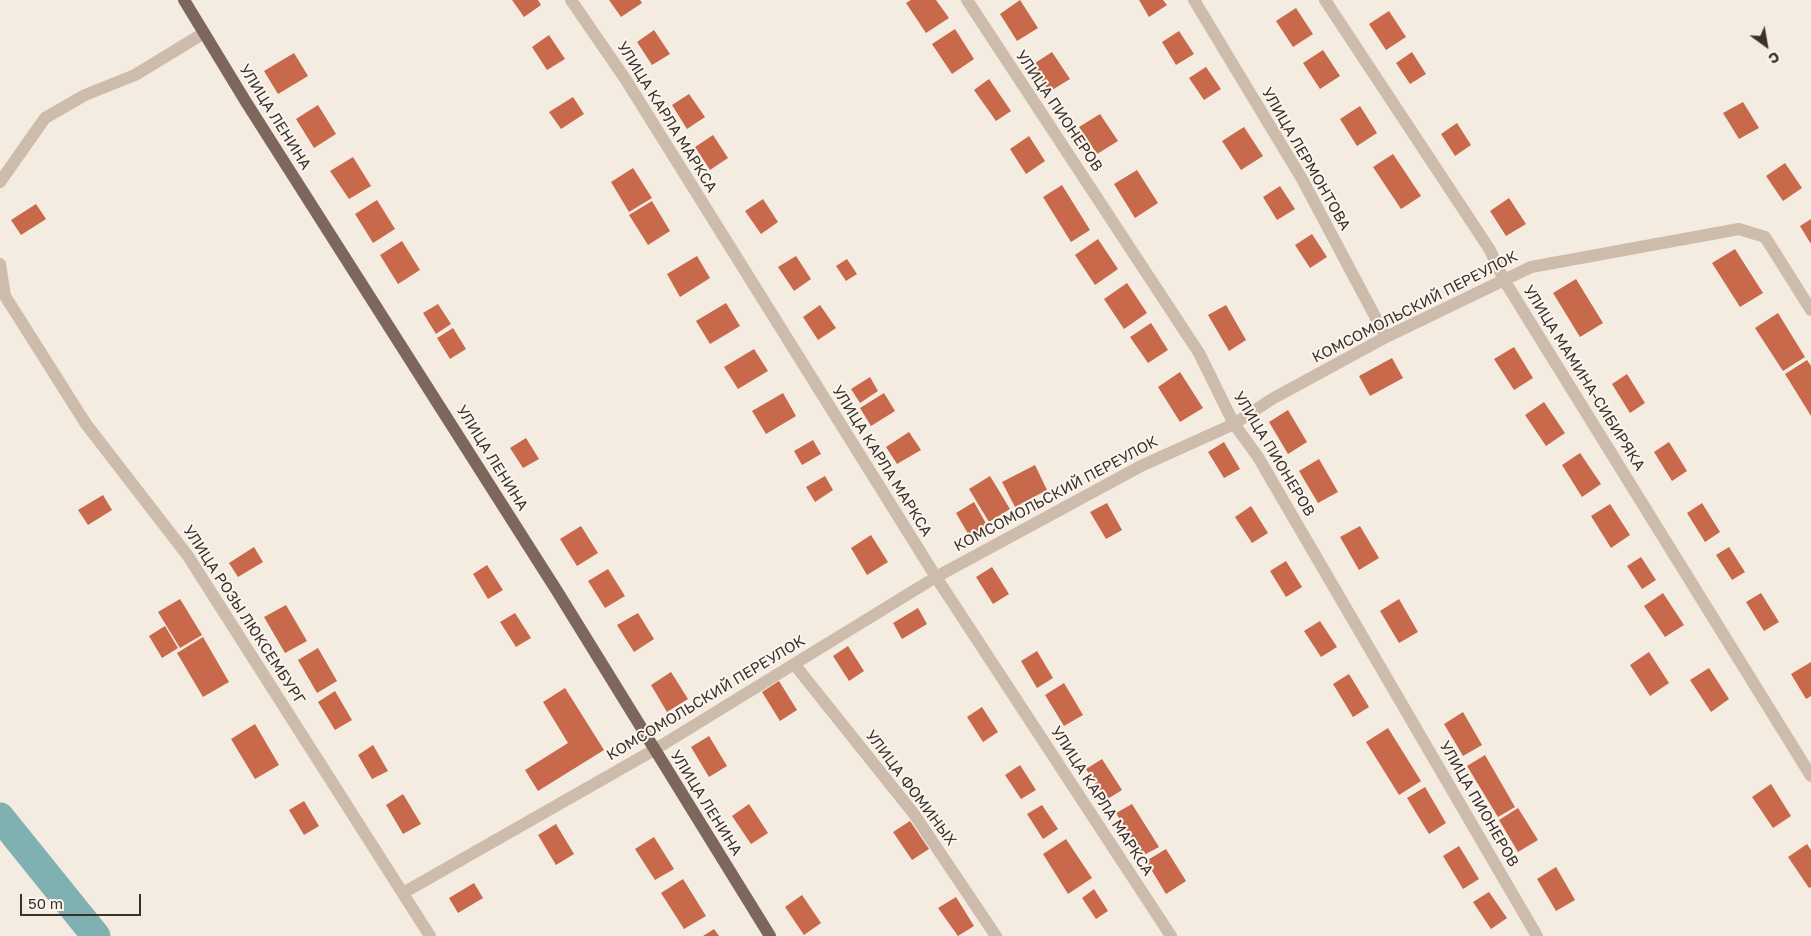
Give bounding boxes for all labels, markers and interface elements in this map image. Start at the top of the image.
north arrow [1741,20,1791,70]
street label: УЛИЦА КАРЛА МАРКСА [613,38,721,196]
street label: УЛИЦА ПИОНЕРОВ [1012,47,1106,175]
text: С [1765,48,1783,68]
street label: УЛИЦА ЛЕНИНА [235,61,315,173]
street label: УЛИЦА ЛЕРМОНТОВА [1258,84,1354,234]
street label: КОМСОМОЛЬСКИЙ ПЕРЕУЛОК [1309,247,1521,367]
street label: УЛИЦА МАМИНА-СИБИРЯКА [1519,282,1649,474]
street label: УЛИЦА КАРЛА МАРКСА [828,382,936,540]
street label: УЛИЦА ПИОНЕРОВ [1230,388,1318,520]
street label: УЛИЦА ЛЕНИНА [452,402,532,514]
street label: КОМСОМОЛЬСКИЙ ПЕРЕУЛОК [951,432,1161,556]
street label: УЛИЦА РОЗЫ ЛЮКСЕМБУРГ [179,522,309,708]
street label: КОМСОМОЛЬСКИЙ ПЕРЕУЛОК [604,631,808,765]
street label: УЛИЦА КАРЛА МАРКСА [1047,723,1157,879]
street label: УЛИЦА ФОМИНЫХ [862,727,960,849]
street label: УЛИЦА ПИОНЕРОВ [1436,738,1522,870]
street label: УЛИЦА ЛЕНИНА [666,747,746,859]
scale bar [22,884,144,916]
text: 50 m [28,894,63,912]

